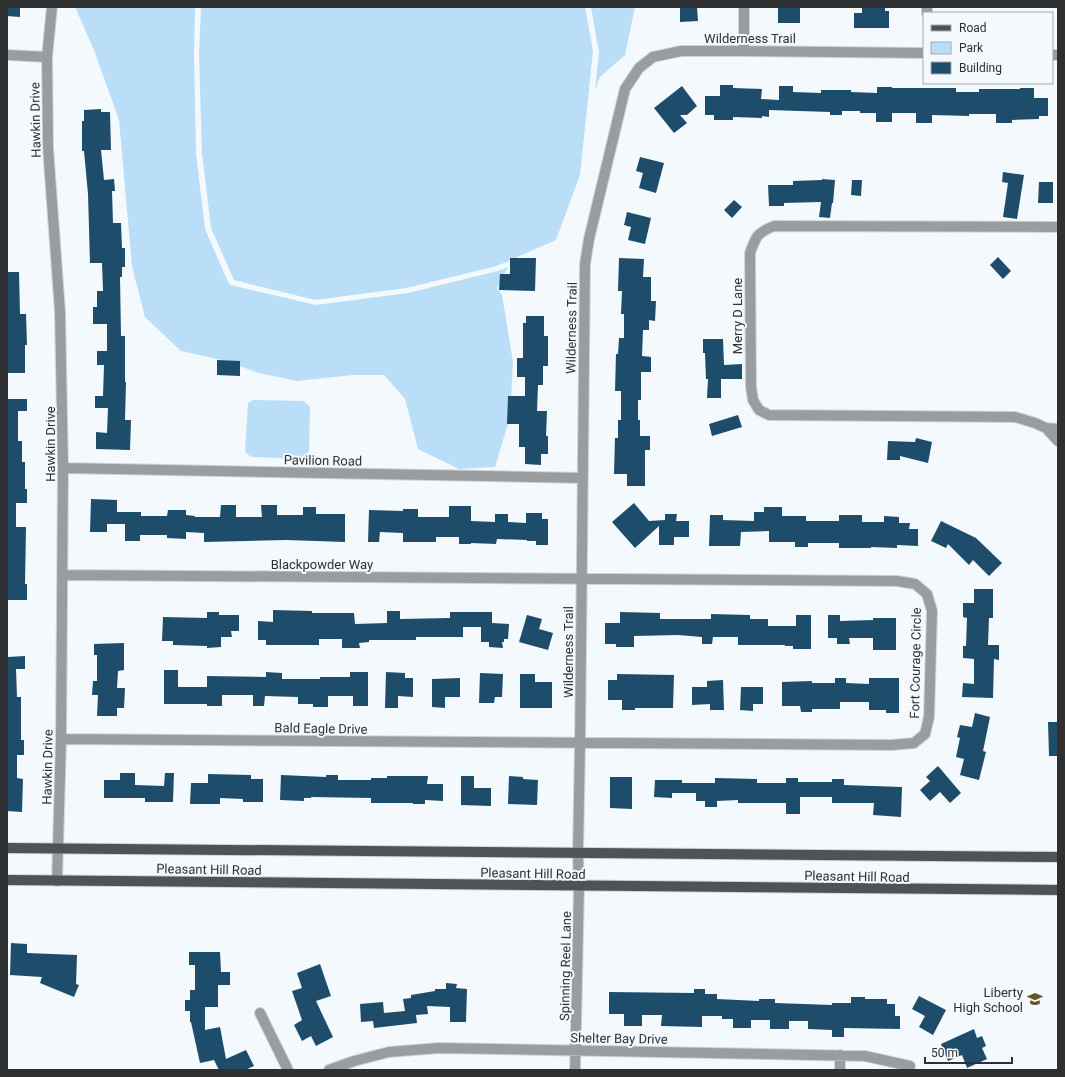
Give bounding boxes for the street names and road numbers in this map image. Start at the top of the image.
street label: Wilderness Trail [704,31,796,46]
street label: Hawkin Drive [27,82,44,158]
street label: Merry D Lane [730,278,745,354]
street label: Wilderness Trail [563,282,580,374]
street label: Hawkin Drive [43,406,58,482]
street label: Pavilion Road [284,452,362,469]
street label: Blackpowder Way [271,557,373,572]
street label: Wilderness Trail [561,606,576,698]
street label: Fort Courage Circle [907,607,924,719]
street label: Bald Eagle Drive [274,720,368,737]
street label: Hawkin Drive [39,729,56,805]
street label: Pleasant Hill Road [156,861,262,878]
street label: Pleasant Hill Road [480,865,586,882]
street label: Pleasant Hill Road [804,868,910,885]
street label: Spinning Reel Lane [557,911,574,1021]
street label: Shelter Bay Drive [570,1030,668,1047]

